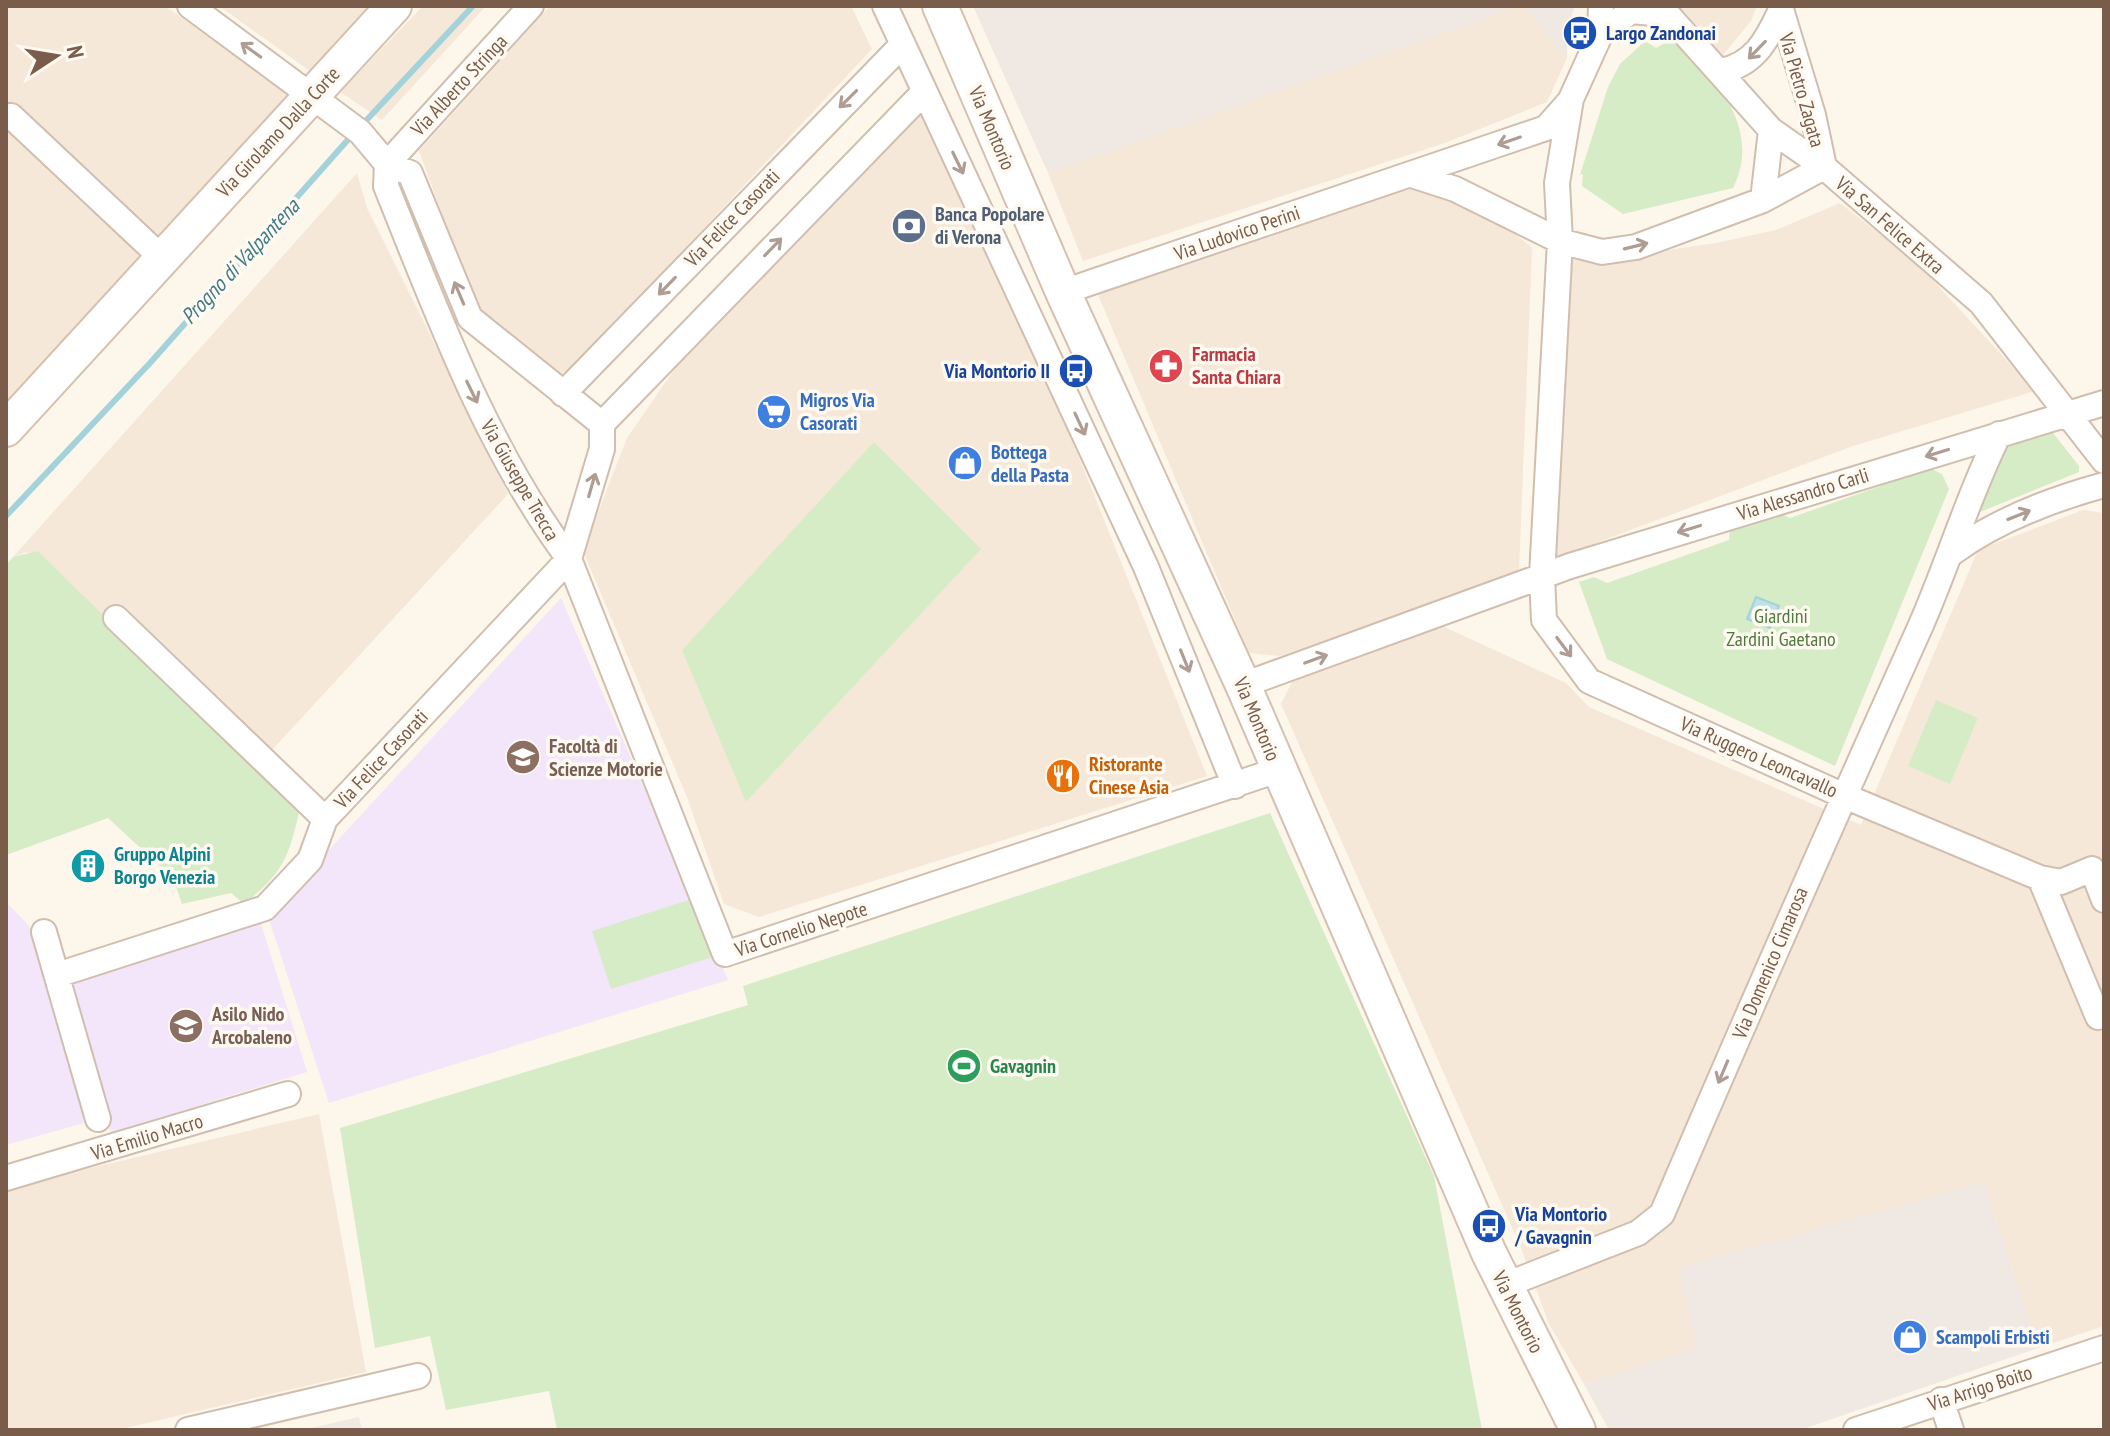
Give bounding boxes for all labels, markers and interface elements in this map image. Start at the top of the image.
bus stop icon: Largo Zandonai [1561,14,1599,52]
north arrow [16,16,96,96]
place label: Largo Zandonai [1606,20,1716,46]
street label: Via Alberto Stringa [405,29,513,142]
street label: Via Pietro Zagata [1773,29,1831,150]
one-way arrow [1747,40,1766,60]
one-way arrow [240,42,262,59]
text: N [61,43,90,61]
street label: Via Girolamo Dalla Corte [210,61,345,204]
street label: Via Montorio [962,81,1021,174]
one-way arrow [838,90,858,109]
one-way arrow [1497,135,1522,149]
one-way arrow [951,150,966,174]
street label: Via Felice Casorati [678,164,785,273]
street label: Via San Felice Extra [1829,170,1950,279]
water label: Progno di Valpantena [175,192,306,330]
street label: Via Ludovico Perini [1170,199,1303,267]
place label: Banca Popolare di Verona [935,201,1045,250]
bank icon: Banca Popolare di Verona [890,207,928,245]
one-way arrow [764,237,783,257]
one-way arrow [1622,237,1648,252]
one-way arrow [658,276,677,295]
one-way arrow [450,281,465,306]
place label: Farmacia Santa Chiara [1192,341,1281,390]
pharmacy icon: Farmacia Santa Chiara [1147,347,1185,385]
bus stop icon: Via Montorio II [1057,352,1095,390]
place label: Via Montorio II [943,358,1050,384]
one-way arrow [464,380,480,404]
place label: Migros Via Casorati [800,387,875,436]
supermarket icon: Migros Via Casorati [755,393,793,431]
one-way arrow [1073,411,1088,435]
street label: Via Giuseppe Trecca [474,414,565,545]
place label: Bottega della Pasta [991,439,1069,488]
shop icon: Bottega della Pasta [946,444,984,482]
one-way arrow [1925,447,1950,461]
street label: Via Alessandro Carli [1733,462,1872,527]
one-way arrow [586,473,600,498]
one-way arrow [2006,507,2031,521]
one-way arrow [1676,522,1702,537]
park label: Giardini Zardini Gaetano [1726,603,1836,652]
one-way arrow [1555,636,1572,657]
one-way arrow [1178,648,1193,673]
one-way arrow [1303,651,1328,665]
street label: Via Montorio [1227,672,1286,765]
street label: Via Felice Casorati [328,704,434,815]
street label: Via Ruggero Leoncavallo [1675,710,1842,803]
place label: Facoltà di Scienze Motorie [549,733,663,782]
school or university icon: Facoltà di Scienze Motorie [504,738,542,776]
place label: Ristorante Cinese Asia [1089,751,1169,800]
restaurant icon: Ristorante Cinese Asia [1044,757,1082,795]
place label: Gruppo Alpini Borgo Venezia [114,841,215,890]
building icon: Gruppo Alpini Borgo Venezia [69,847,107,885]
street label: Via Domenico Cimarosa [1726,883,1814,1044]
street label: Via Cornelio Nepote [731,895,870,963]
place label: Asilo Nido Arcobaleno [211,1001,292,1050]
school or university icon: Asilo Nido Arcobaleno [167,1007,205,1045]
sports icon: Gavagnin [945,1047,983,1085]
place label: Gavagnin [990,1053,1056,1079]
one-way arrow [1714,1059,1729,1084]
street label: Via Emilio Macro [87,1108,206,1167]
place label: Via Montorio / Gavagnin [1514,1201,1607,1250]
bus stop icon: Via Montorio / Gavagnin [1470,1207,1508,1245]
street label: Via Montorio [1486,1266,1550,1357]
shop icon: Scampoli Erbisti [1891,1318,1929,1356]
place label: Scampoli Erbisti [1936,1324,2050,1350]
street label: Via Arrigo Boito [1924,1359,2035,1417]

